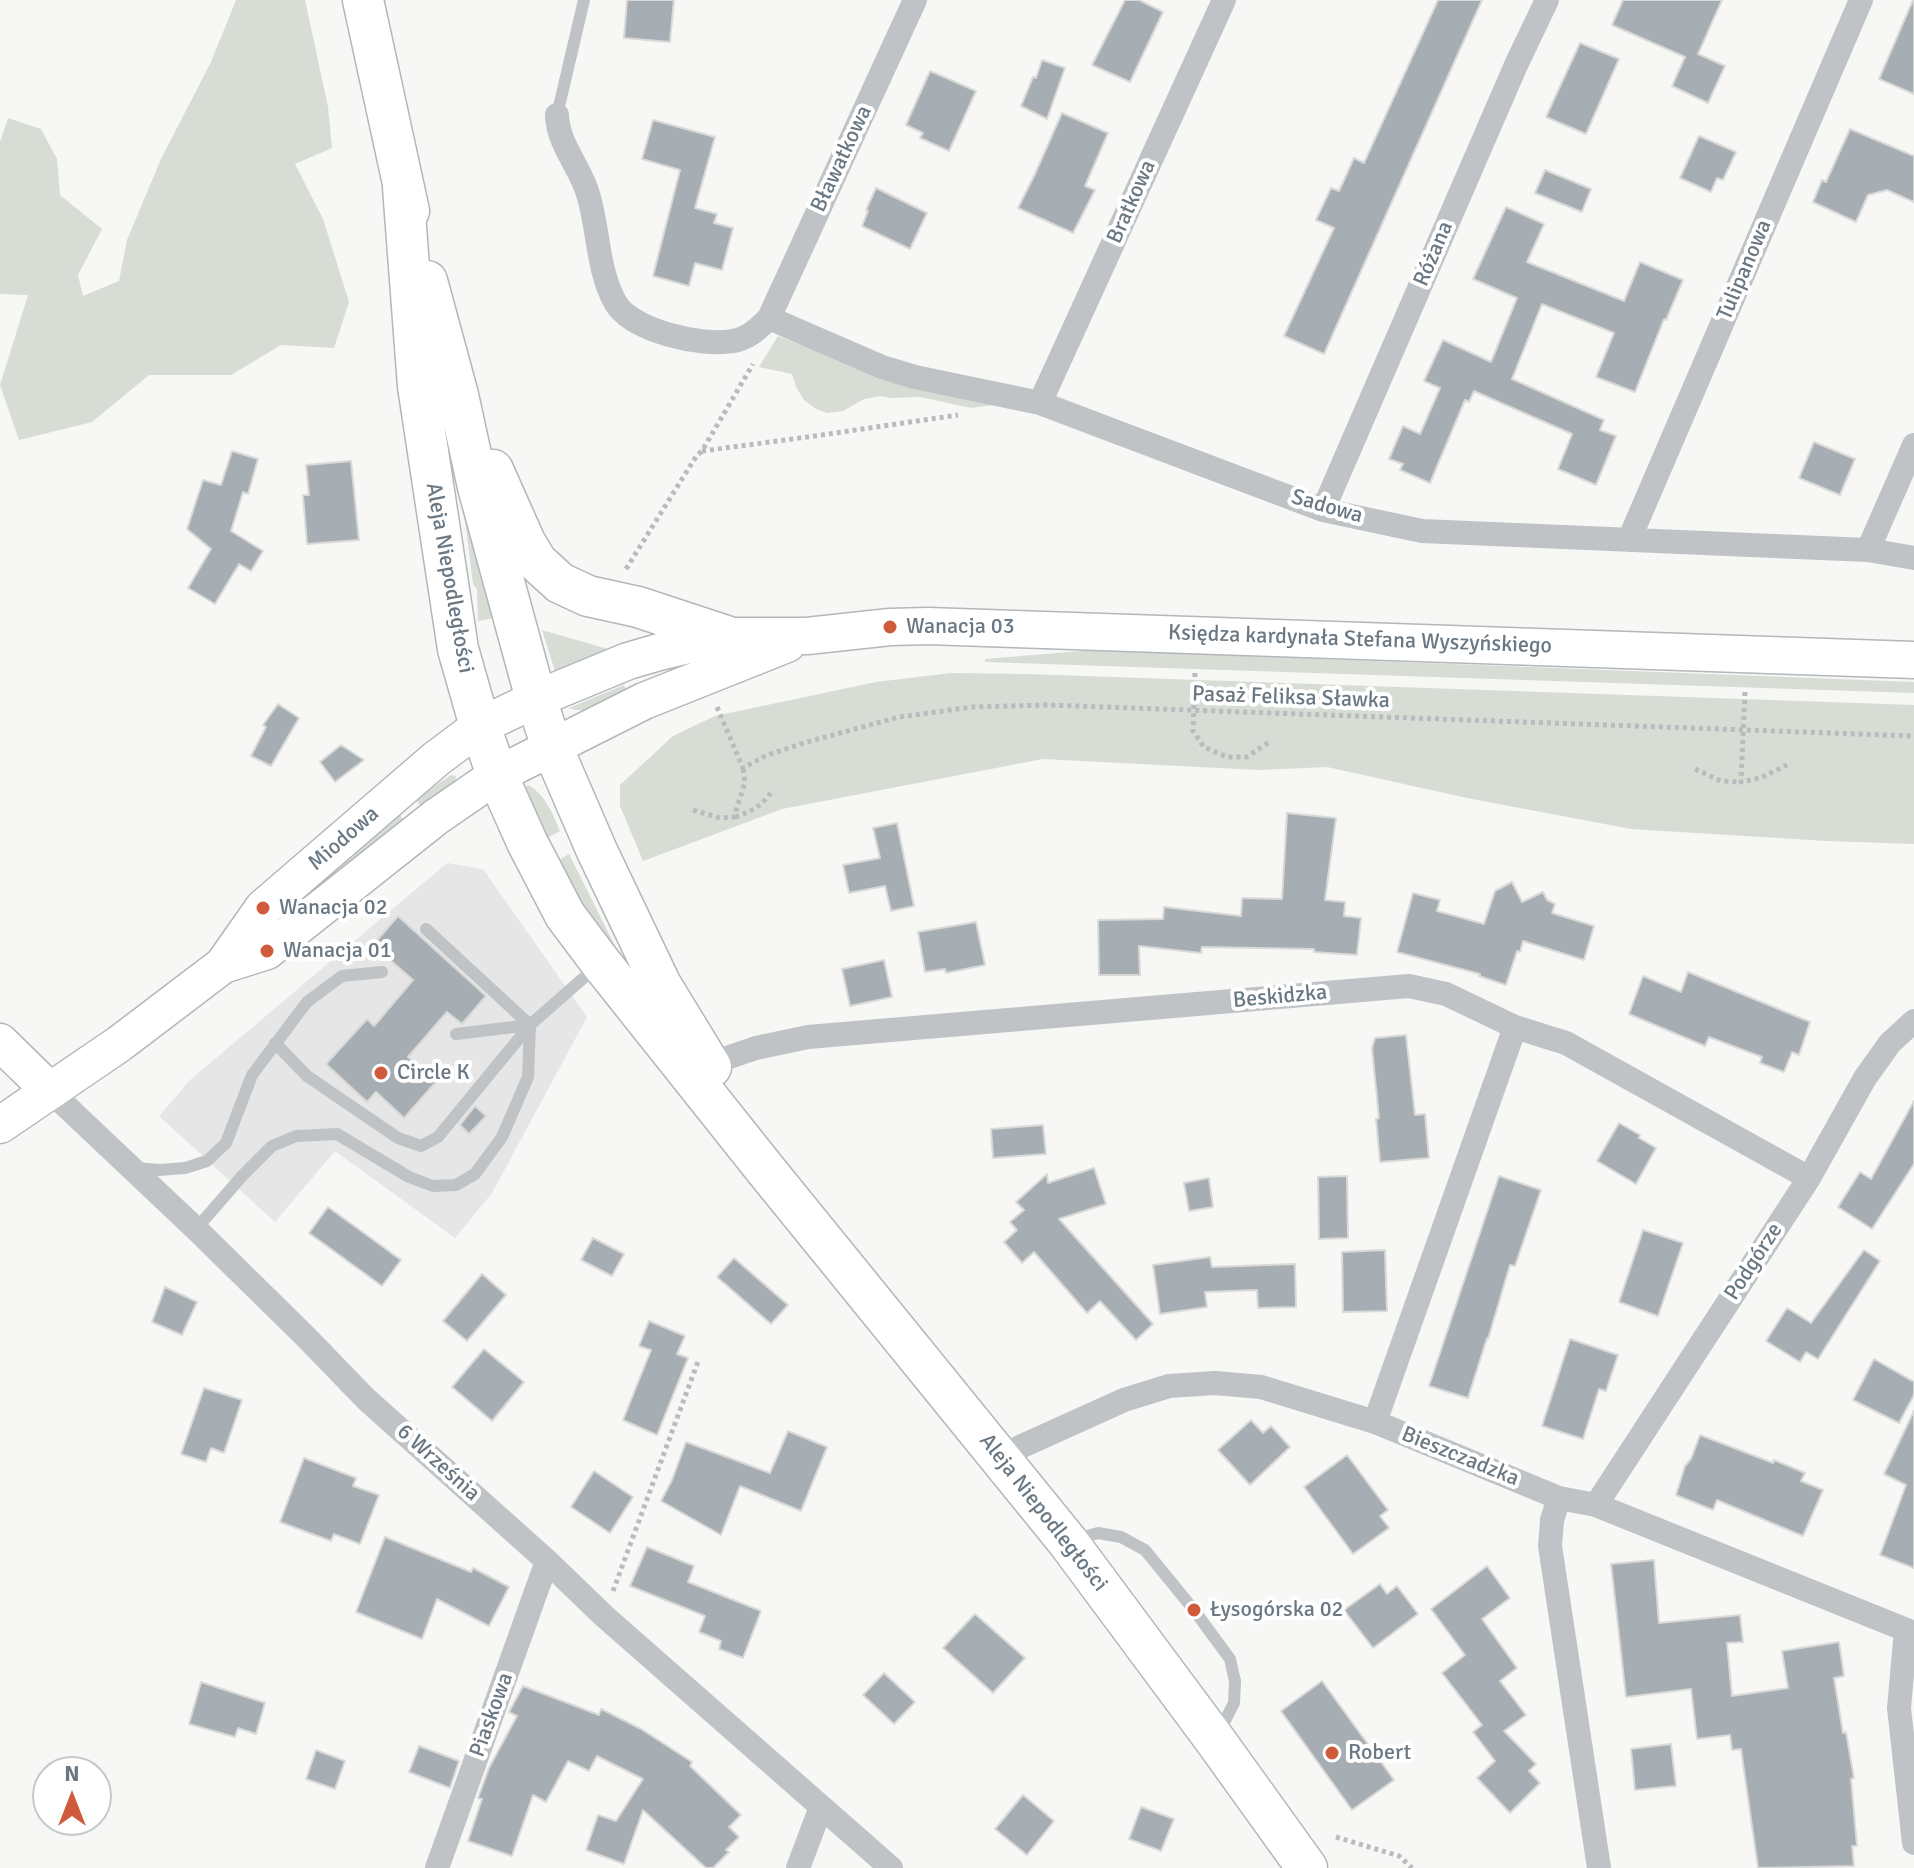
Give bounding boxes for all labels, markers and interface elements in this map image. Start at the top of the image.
street label: Bławatkowa [806,102,878,216]
street label: Bratkowa [1102,156,1162,248]
street label: Tulipanowa [1712,216,1778,324]
street label: Różana [1409,217,1459,291]
street label: Aleja Niepodległości [419,481,479,675]
street label: Sadowa [1288,484,1366,530]
place label: Wanacja 03 [906,614,1015,640]
marker: Wanacja 03 [881,618,899,636]
street label: Księdza kardynała Stefana Wyszyńskiego [1168,620,1552,660]
street label: Pasaż Feliksa Sławka [1192,681,1390,715]
street label: Miodowa [303,801,385,877]
place label: Wanacja 02 [279,895,388,921]
marker: Wanacja 02 [254,899,272,917]
place label: Wanacja 01 [283,938,392,964]
marker: Wanacja 01 [258,942,276,960]
street label: Beskidzka [1232,980,1328,1014]
place label: Circle K [397,1060,469,1086]
marker: Circle K [372,1064,390,1082]
street label: Podgórze [1719,1218,1789,1306]
street label: 6 Września [391,1419,485,1507]
street label: Bieszczadzka [1397,1421,1523,1493]
street label: Aleja Niepodległości [973,1429,1113,1597]
place label: Łysogórska 02 [1210,1597,1344,1623]
marker: Łysogórska 02 [1185,1601,1203,1619]
street label: Piaskowa [465,1669,519,1761]
place label: Robert [1348,1740,1411,1766]
marker: Robert [1323,1744,1341,1762]
north arrow [32,1756,112,1836]
text: N [64,1760,80,1787]

